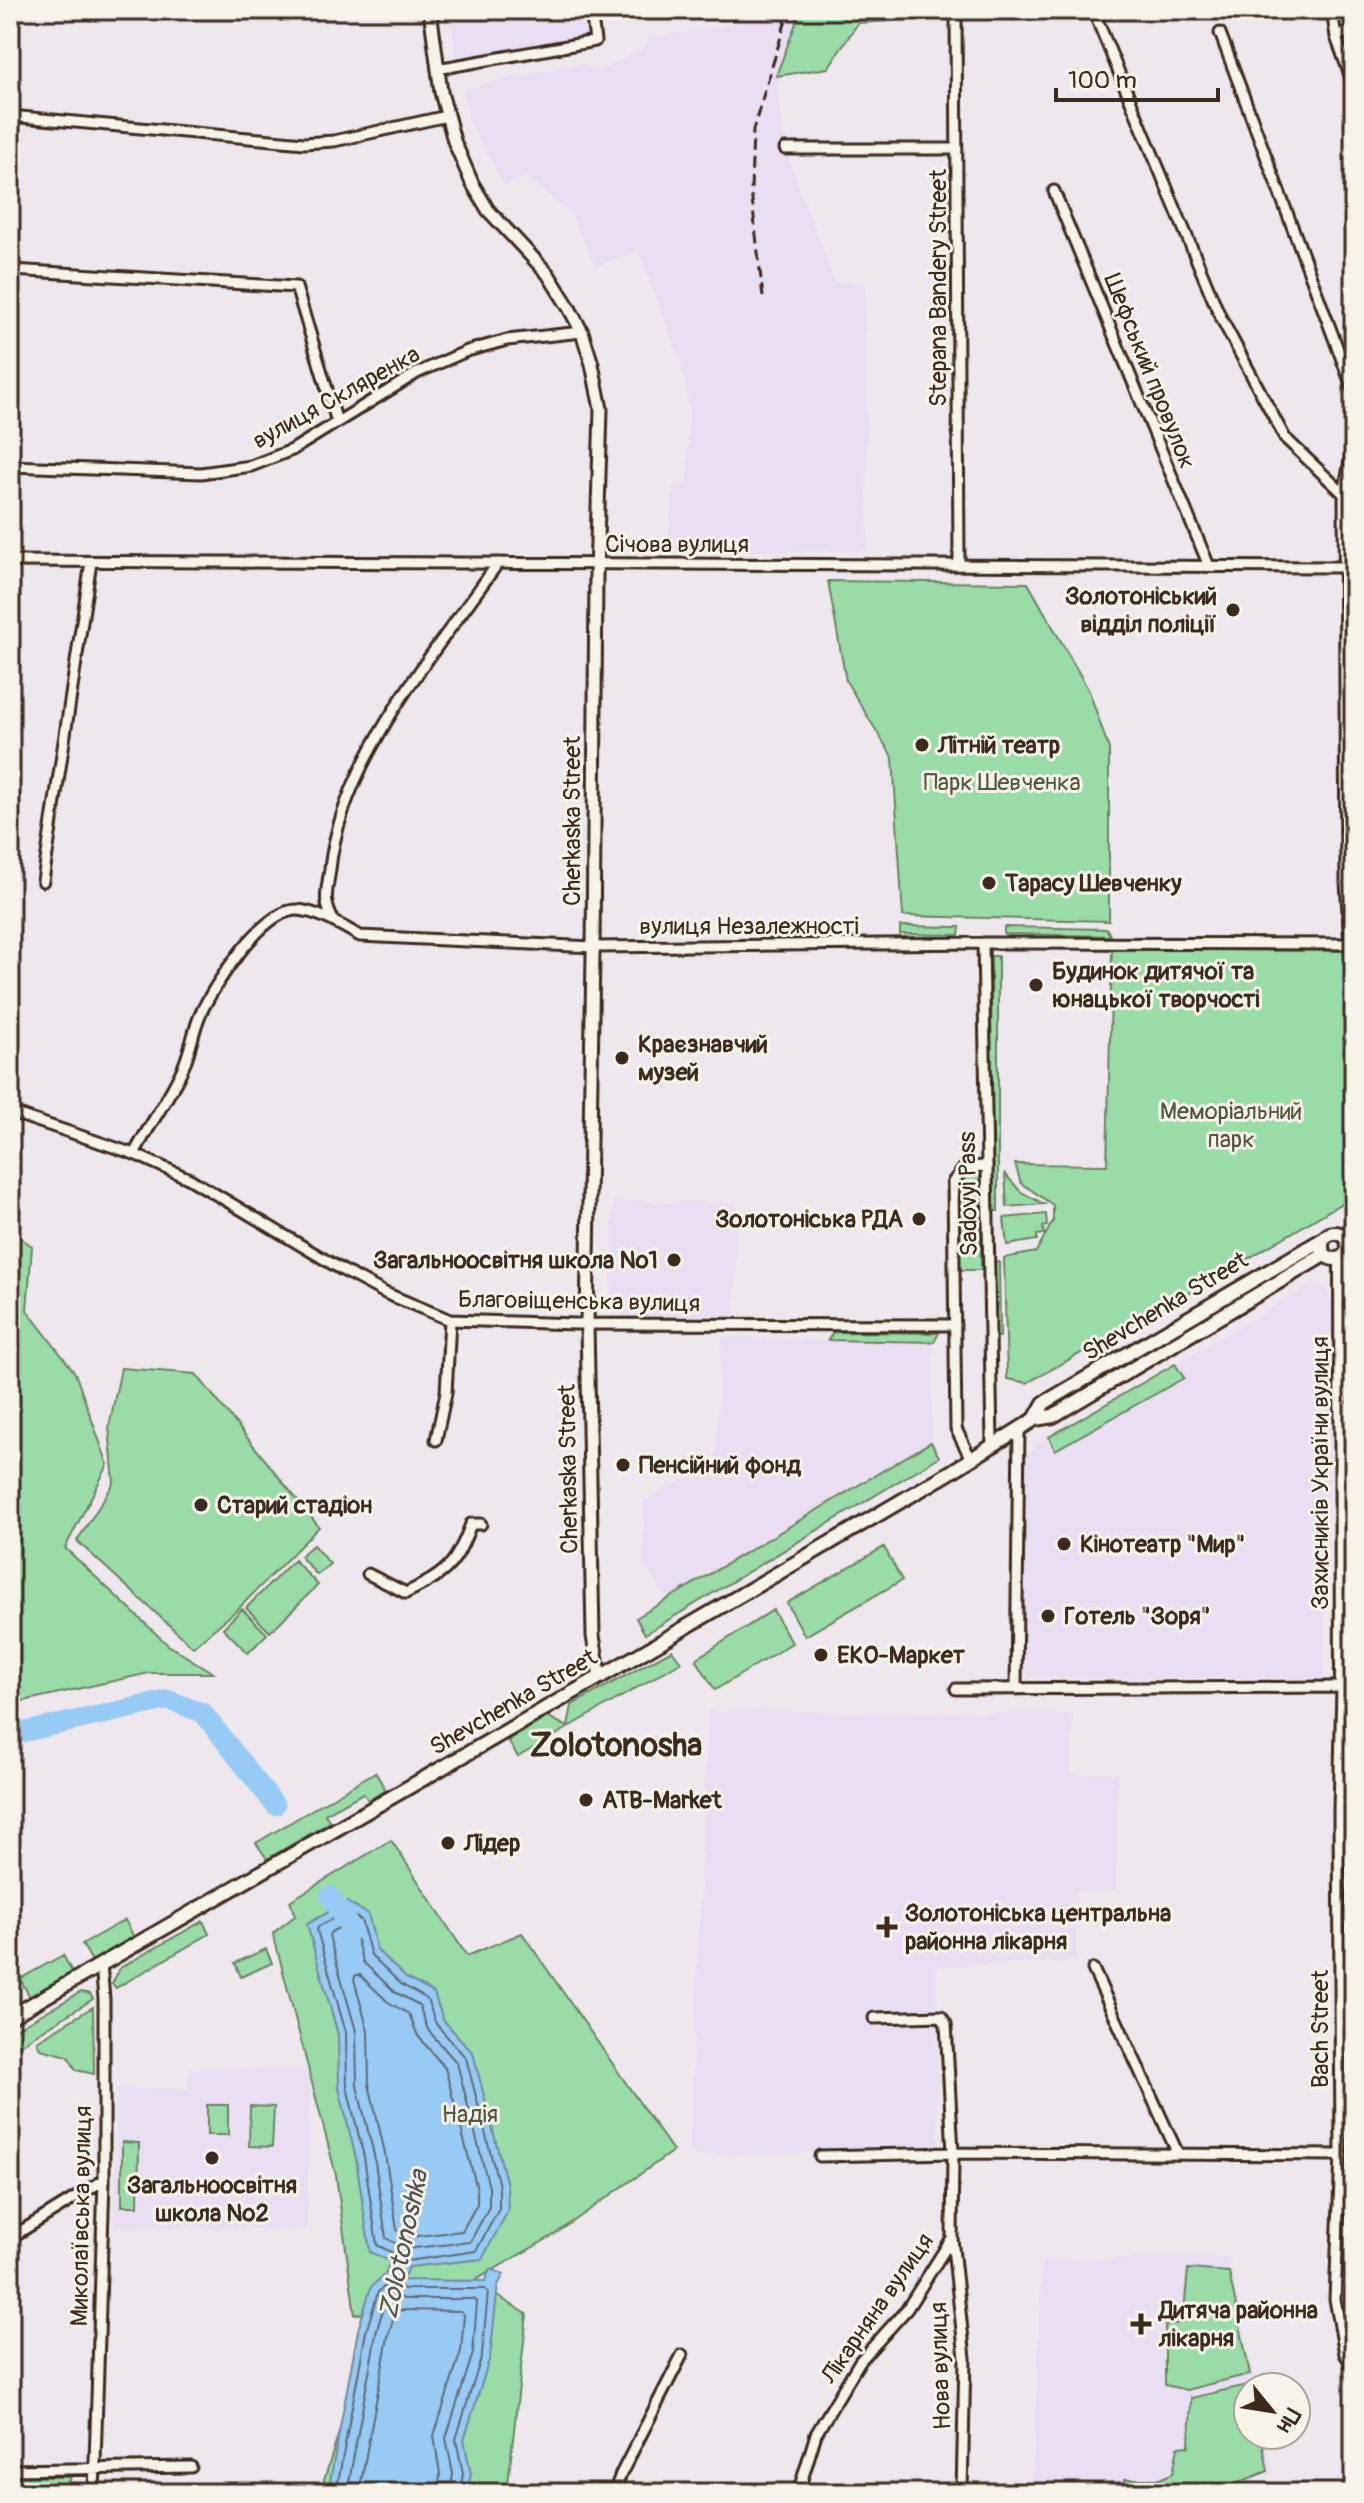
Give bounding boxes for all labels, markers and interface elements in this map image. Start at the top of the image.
scale bar [1056,52,1218,102]
text: 100 m [1068,66,1137,95]
street label: Stepana Bandery Street [924,169,953,407]
street label: Шефський провулок [1097,269,1202,473]
street label: вулиця Скляренка [248,340,425,455]
street label: Січова вулиця [605,530,749,559]
place label: Золотоніський відділ поліції [1065,582,1217,639]
marker: Золотоніський відділ поліції [1224,601,1242,619]
place label: Літній театр [937,731,1060,760]
street label: Cherkaska Street [558,736,587,906]
marker: Літній театр [913,736,931,754]
park label: Парк Шевченка [923,768,1081,797]
place label: Тарасу Шевченку [1004,869,1182,898]
marker: Тарасу Шевченку [980,874,998,892]
street label: вулиця Незалежності [639,912,859,941]
place label: Будинок дитячої та юнацької творчості [1052,957,1260,1014]
marker: Будинок дитячої та юнацької творчості [1027,976,1045,994]
place label: Краєзнавчий музей [638,1030,768,1087]
marker: Краєзнавчий музей [613,1049,631,1067]
park label: Меморіальний парк [1160,1097,1302,1154]
street label: Sadovyi Pass [953,1131,984,1257]
place label: Золотоніська РДА [715,1205,903,1234]
marker: Золотоніська РДА [910,1210,928,1228]
street label: Shevchenka Street [1077,1245,1253,1367]
place label: Загальноосвітня школа №1 [373,1246,658,1275]
marker: Загальноосвітня школа №1 [665,1251,683,1269]
street label: Благовіщенська вулиця [458,1285,700,1318]
street label: Захисників України вулиця [1306,1336,1335,1610]
street label: Cherkaska Street [553,1384,584,1554]
place label: Пенсійний фонд [639,1451,801,1480]
marker: Пенсійний фонд [614,1456,632,1474]
place label: Старий стадіон [217,1491,372,1520]
marker: Старий стадіон [192,1496,210,1514]
place label: Кінотеатр "Мир" [1080,1530,1245,1559]
marker: Кінотеатр "Мир" [1055,1535,1073,1553]
place label: Готель "Зоря" [1064,1602,1211,1631]
marker: Готель "Зоря" [1039,1607,1057,1625]
place label: ЕКО-Маркет [837,1641,966,1670]
street label: Shevchenka Street [425,1643,602,1762]
marker: ЕКО-Маркет [812,1646,830,1664]
district label: Zolotonosha [530,1726,702,1766]
place label: ATB-Market [602,1786,723,1815]
marker: ATB-Market [577,1791,595,1809]
place label: Лідер [463,1829,520,1858]
marker: Лідер [439,1834,457,1852]
place label: Золотоніська центральна районна лікарня [905,1899,1171,1956]
marker: Золотоніська центральна районна лікарня [876,1916,898,1938]
street label: Bach Street [1306,1969,1335,2088]
park label: Надія [442,2100,498,2129]
street label: Миколаївська вулиця [65,2105,98,2327]
marker: Загальноосвітня школа №2 [203,2149,221,2167]
water label: Zolotonoshka [373,2165,436,2321]
place label: Загальноосвітня школа №2 [127,2171,297,2228]
street label: Лікарняна вулиця [814,2228,940,2390]
place label: Дитяча районна лікарня [1157,2296,1318,2353]
street label: Нова вулиця [924,2302,957,2430]
marker: Дитяча районна лікарня [1130,2313,1152,2335]
north arrow [1232,2371,1312,2451]
text: Пн [1270,2403,1307,2438]

